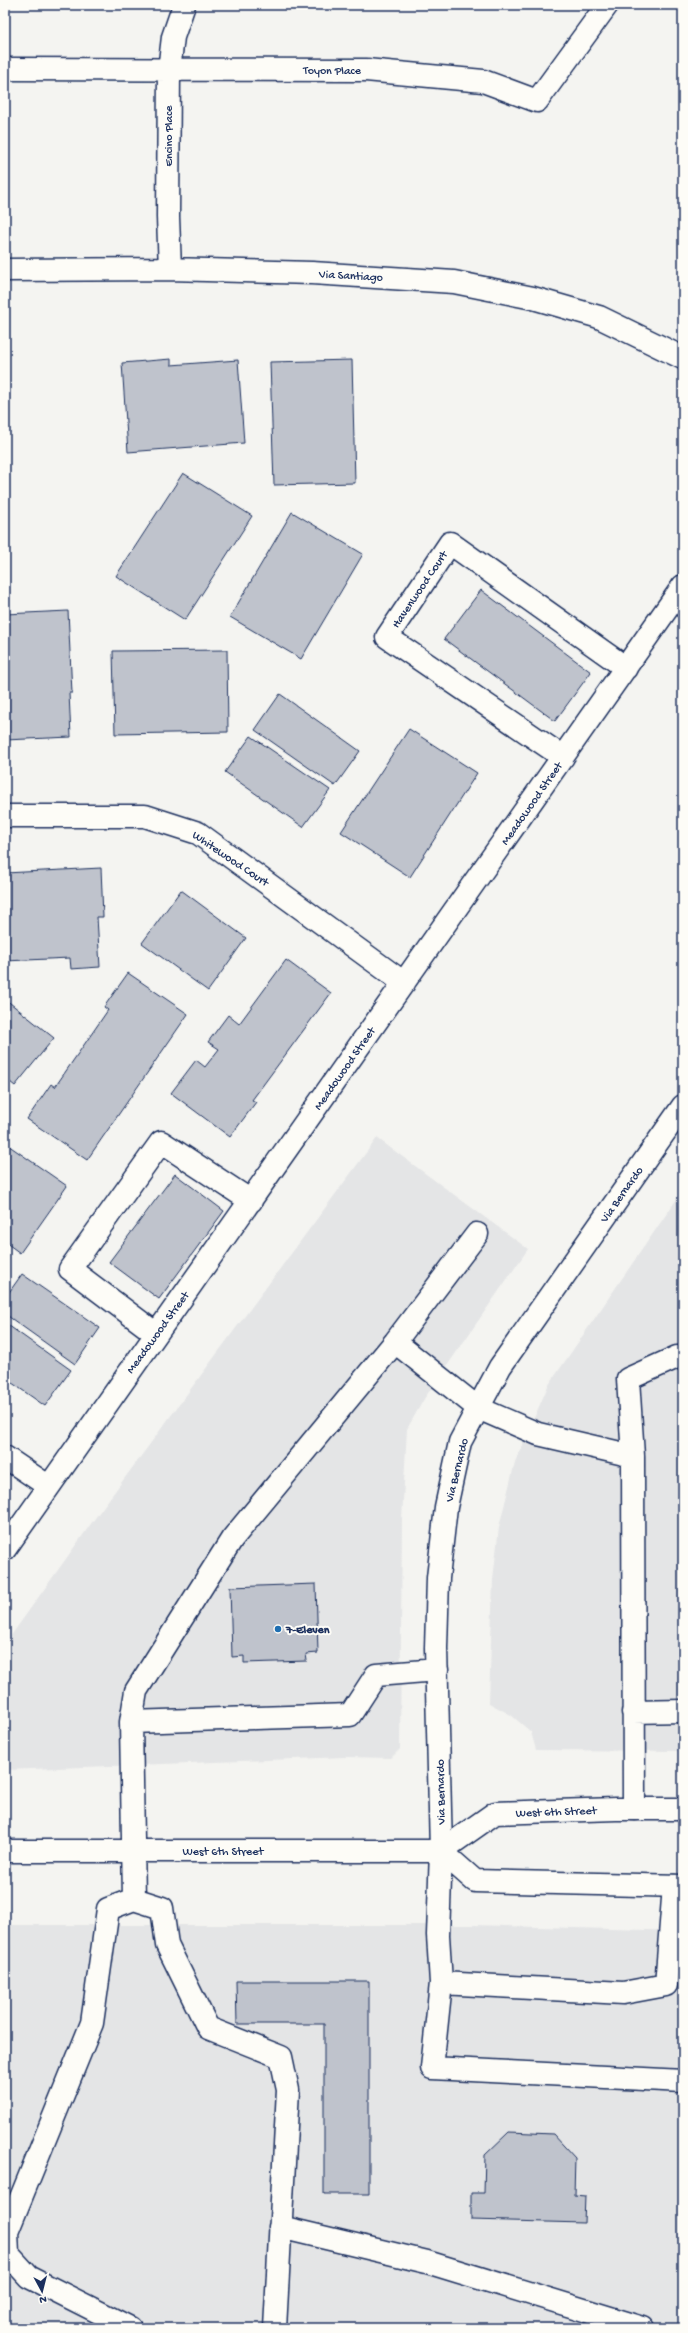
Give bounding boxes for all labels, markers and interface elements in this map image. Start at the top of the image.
street label: Toyon Place [302,65,362,79]
street label: Encino Place [163,105,177,166]
street label: Via Santiago [318,268,383,286]
street label: Havenwood Court [390,548,452,631]
street label: Meadowood Street [499,759,567,848]
street label: Whitewood Court [189,829,272,891]
street label: Meadowood Street [312,1024,380,1113]
street label: Via Bernardo [598,1164,647,1227]
street label: Meadowood Street [124,1289,194,1377]
street label: Via Bernardo [443,1437,473,1505]
marker: 7-Eleven [273,1624,283,1634]
place label: 7-Eleven [285,1624,330,1638]
street label: Via Bernardo [434,1759,450,1826]
street label: West 6th Street [515,1805,598,1821]
street label: West 6th Street [183,1846,265,1860]
north arrow [22,2271,62,2311]
text: N [39,2293,47,2305]

